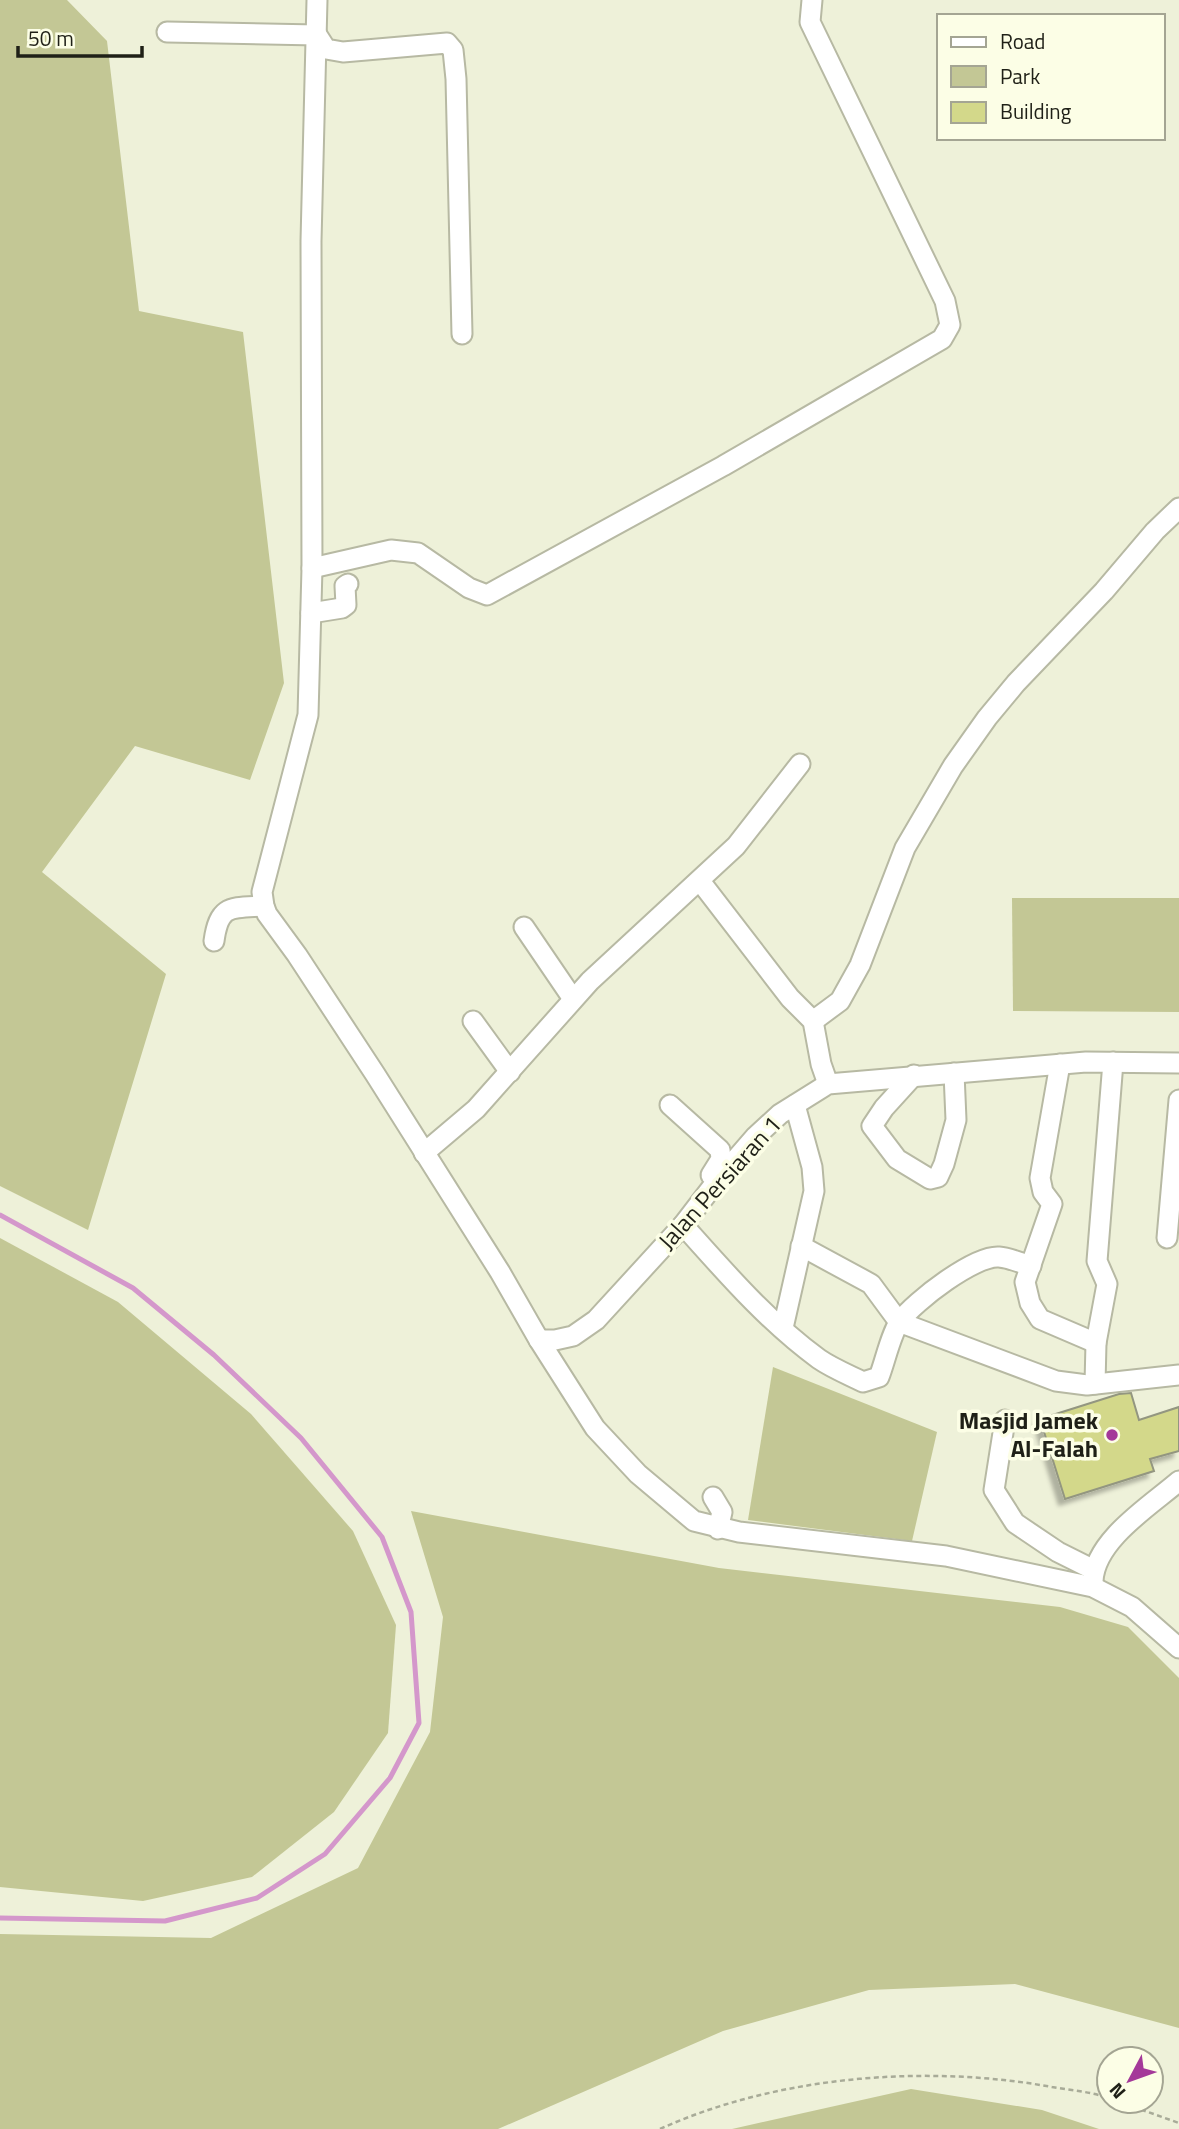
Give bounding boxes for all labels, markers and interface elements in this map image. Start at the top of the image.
scale bar [18,14,142,58]
legend [937,14,1165,140]
text: 50 m [28,22,74,54]
text: Road [1000,25,1045,57]
text: Park [1000,60,1040,92]
text: Building [1000,95,1072,127]
street label: Jalan Persiaran 1 [649,1107,789,1257]
place label: Masjid Jamek Al-Falah [959,1402,1099,1466]
marker: Masjid Jamek Al-Falah [1104,1427,1120,1443]
north arrow [1095,2045,1165,2115]
text: N [1102,2077,1132,2106]

